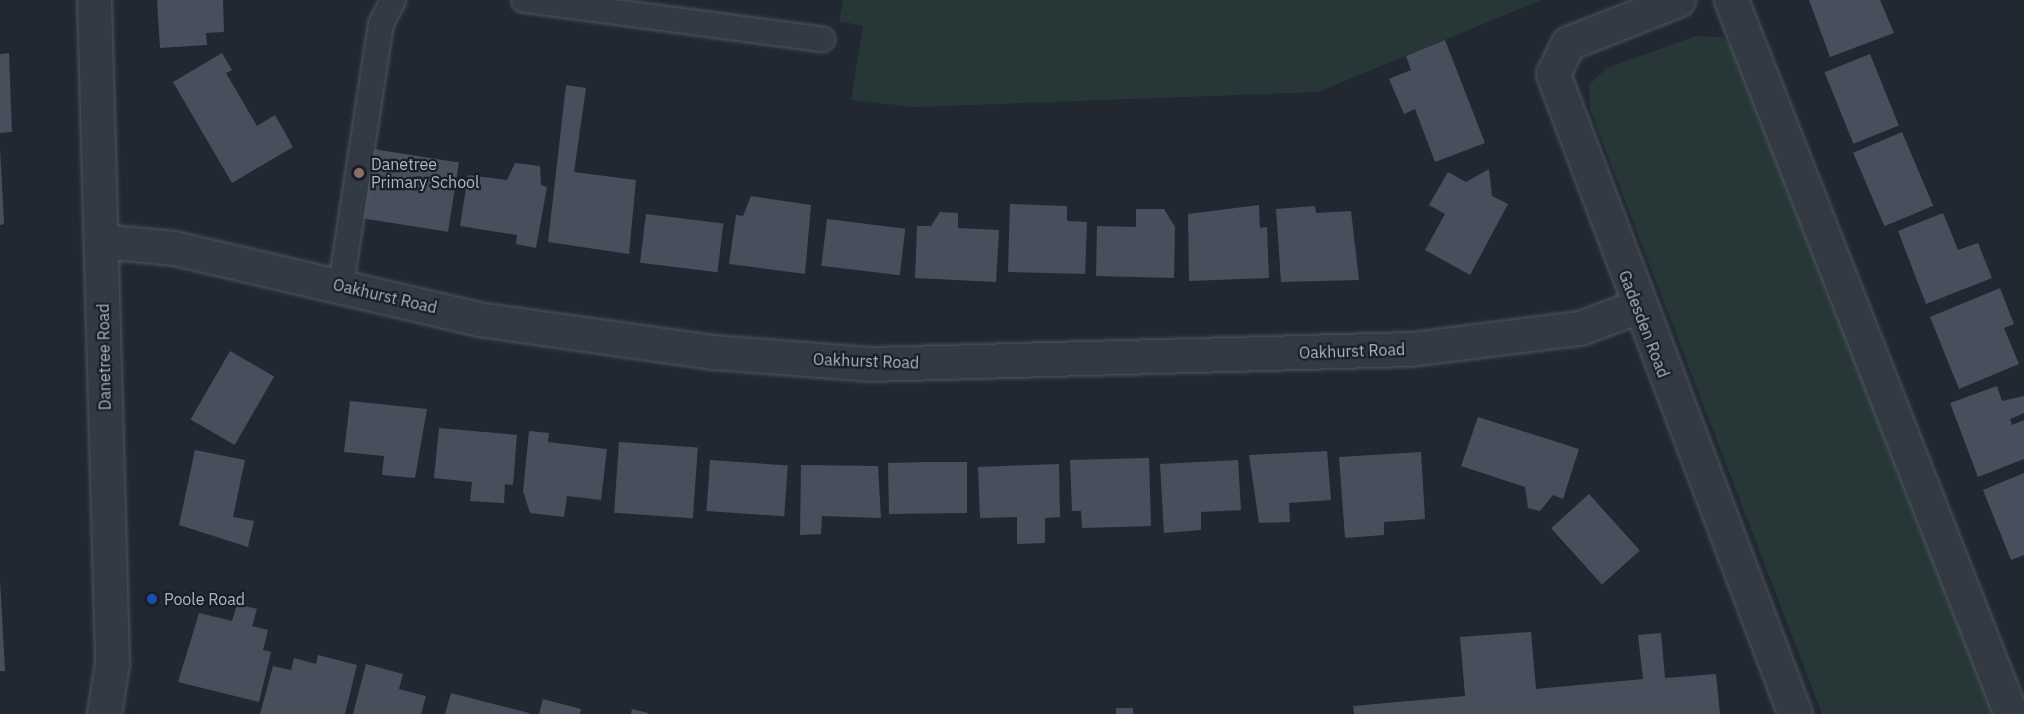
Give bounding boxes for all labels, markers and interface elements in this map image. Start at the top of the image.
place label: Danetree Primary School [371,154,479,192]
marker: Danetree Primary School [352,166,366,180]
street label: Gadesden Road [1615,268,1673,380]
street label: Oakhurst Road [331,275,439,317]
street label: Danetree Road [93,303,115,411]
street label: Oakhurst Road [1299,340,1405,362]
street label: Oakhurst Road [813,350,919,372]
place label: Poole Road [164,589,245,609]
marker: Poole Road [145,592,159,606]

